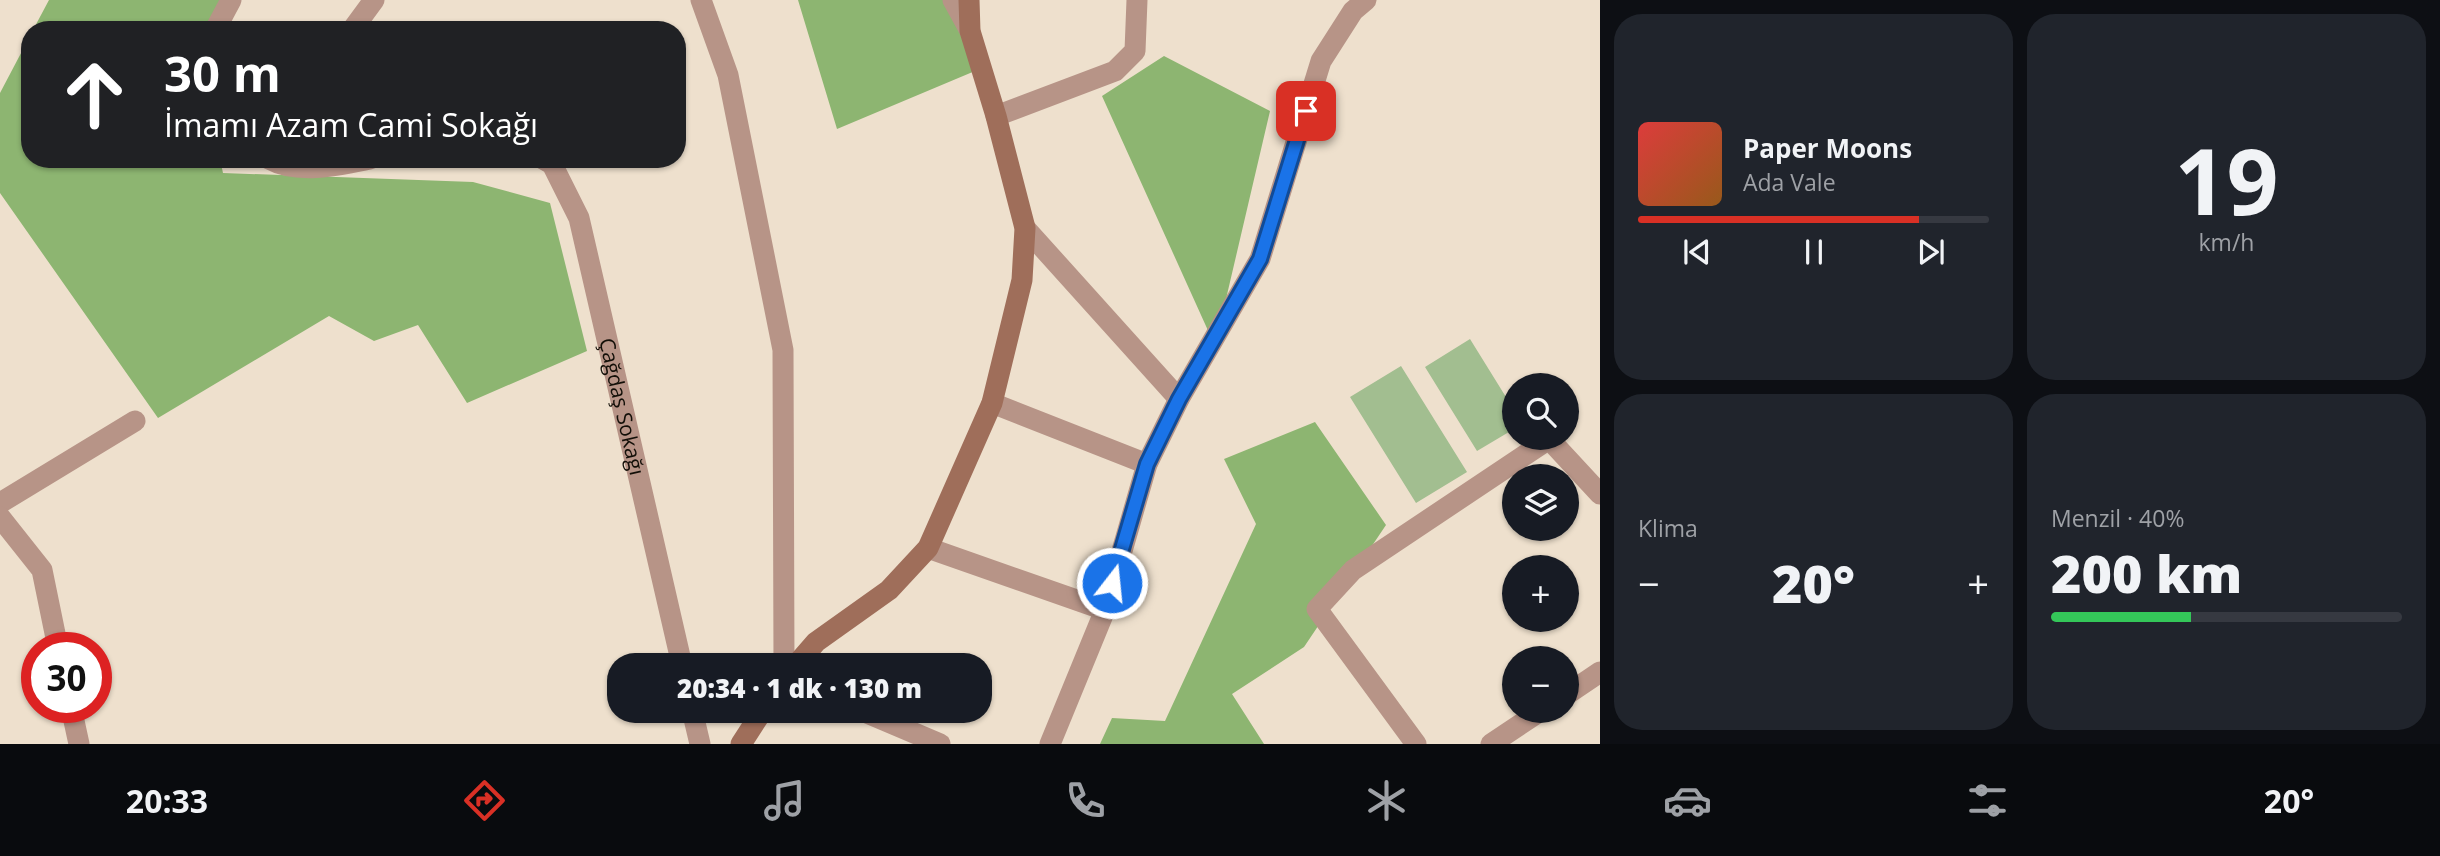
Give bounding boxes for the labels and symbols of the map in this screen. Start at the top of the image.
pin [1276,81,1336,141]
street label: Çağdaş Sokağı [593,335,652,478]
position arrow [1075,546,1149,620]
speed limit sign: 30 [21,632,112,723]

